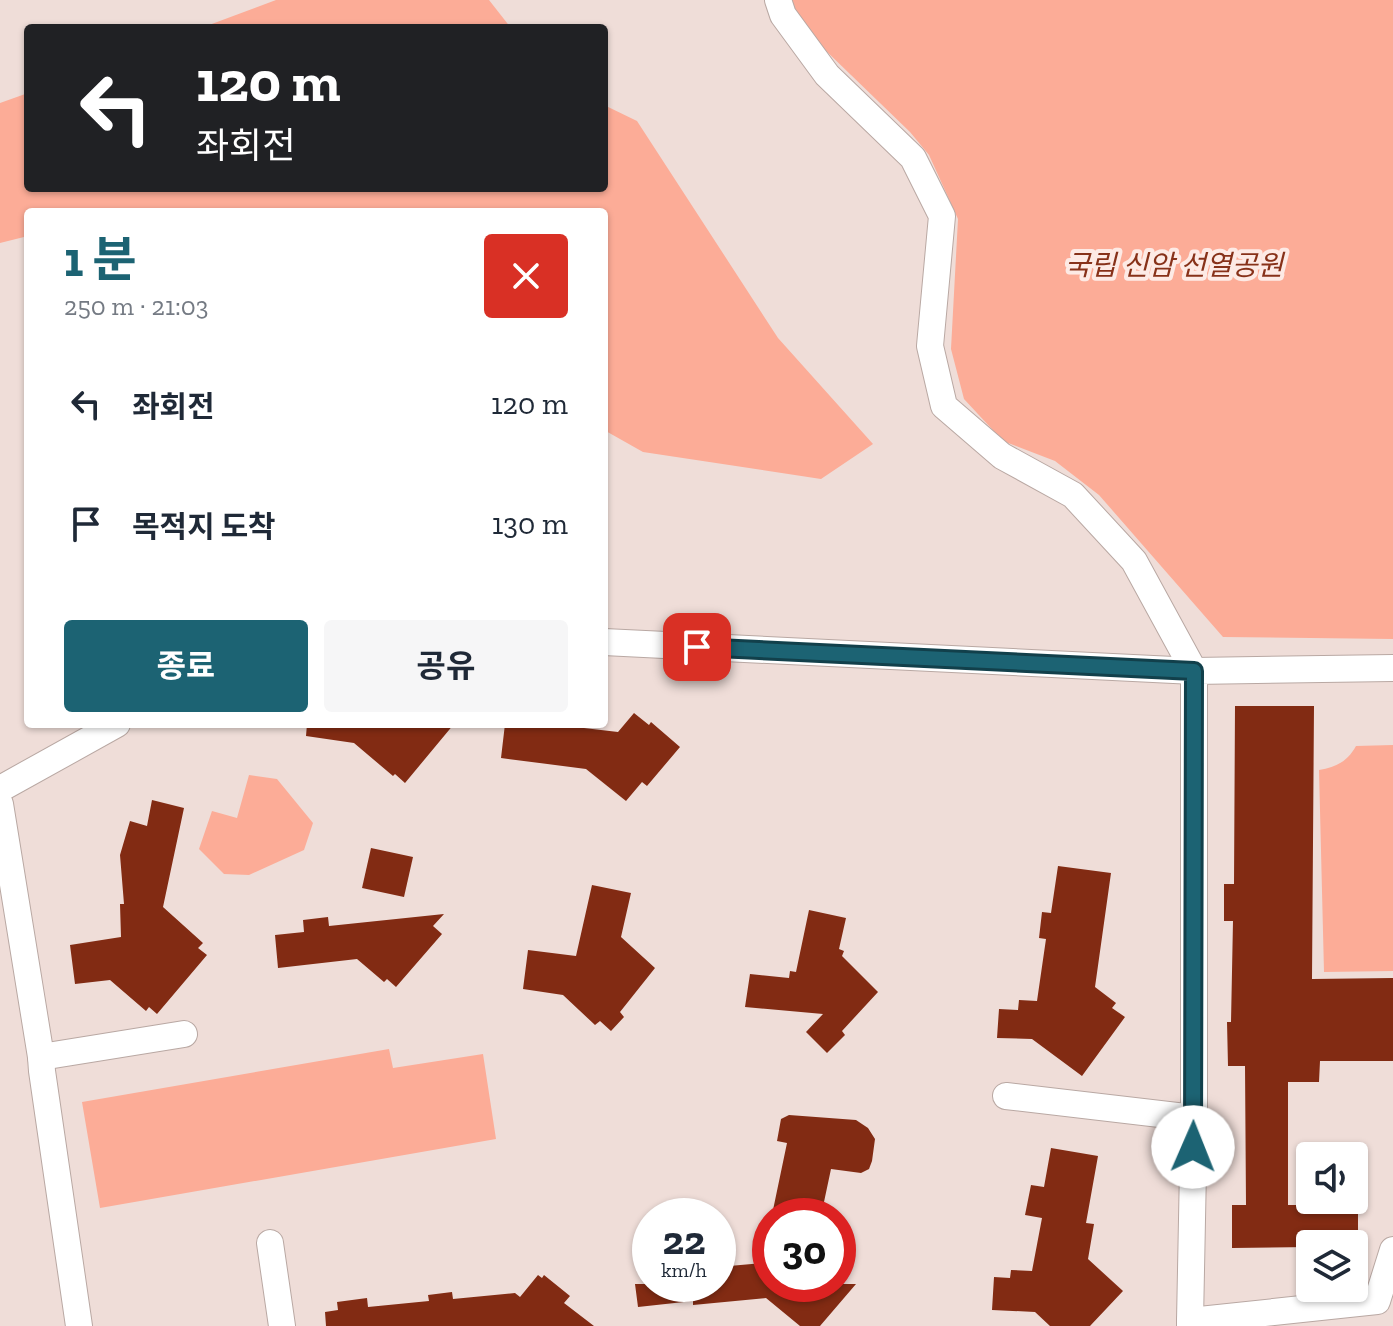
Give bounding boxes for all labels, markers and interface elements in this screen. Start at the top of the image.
text: 120 m [196,48,340,115]
icon: left [64,56,168,160]
text: 좌회전 [196,124,295,167]
text: 1 분 [64,231,137,288]
button: close [484,234,568,318]
park label: 국립 신암 선열공원 [1065,249,1285,282]
text: 250 m · 21:03 [64,290,208,322]
icon: left [64,382,108,426]
text: 120 m [491,386,568,422]
text: 좌회전 [132,389,215,425]
icon: arrive [64,502,108,546]
text: 130 m [492,506,568,542]
text: 목적지 도착 [132,509,276,545]
pin [663,613,731,681]
button: 종료 [64,620,308,712]
button: 공유 [324,620,568,712]
icon: arrive [675,625,719,669]
position arrow [1151,1105,1235,1189]
map controls [1296,1142,1368,1302]
button: sound [1296,1142,1368,1214]
speed limit sign: 30 [752,1198,856,1302]
text: 22 [663,1216,705,1264]
button: layers [1296,1230,1368,1302]
text: km/h [661,1258,707,1282]

